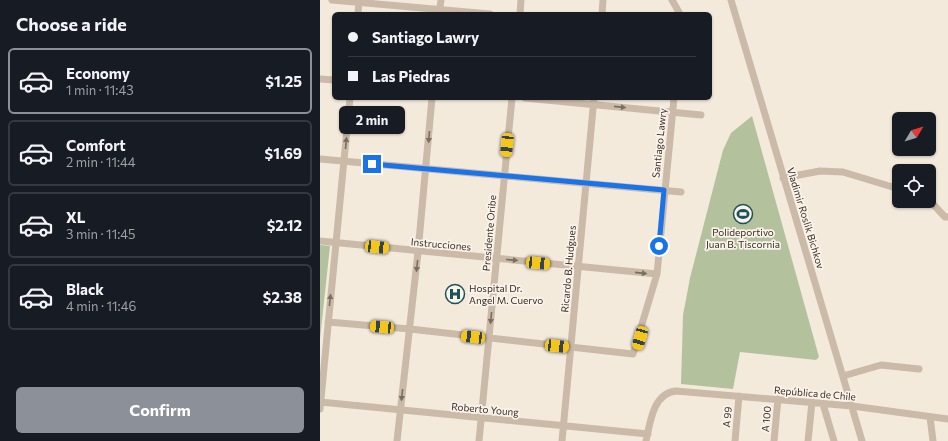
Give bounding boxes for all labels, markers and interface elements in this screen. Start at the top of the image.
text: Choose a ride [16,13,127,35]
text: Santiago Lawry [372,28,479,46]
icon: car [18,63,54,99]
text: Economy [66,64,130,82]
text: Las Piedras [372,67,450,85]
text: $1.25 [265,72,302,90]
text: 1 min · 11:43 [66,82,134,98]
one-way arrow [614,104,626,110]
callout: 2 min [339,106,405,134]
street label: Santiago Lawry [649,108,669,178]
text: 2 min [356,112,388,128]
north arrow [892,112,936,156]
map controls [892,112,936,208]
one-way arrow [425,131,432,143]
car [500,132,514,158]
icon: car [18,135,54,171]
text: Comfort [66,136,126,154]
one-way arrow [343,137,350,149]
text: $1.69 [265,144,302,162]
text: 2 min · 11:44 [66,154,136,170]
route end [363,155,381,173]
button: locate [892,164,936,208]
street label: Vladimir Roslik Bichkov [785,166,827,270]
street label: Presidente Oribe [480,194,498,272]
sports icon: Polideportivo Juan B. Tiscornia [732,203,754,225]
icon: car [18,207,54,243]
text: XL [66,208,85,226]
text: $2.12 [267,216,302,234]
street label: Ricardo B. Hudgues [558,225,578,313]
text: 3 min · 11:45 [66,226,136,242]
place label: Polideportivo Juan B. Tiscornia [706,226,780,250]
street label: Instrucciones [410,235,472,253]
route start [650,237,668,255]
car [364,240,390,254]
car [526,256,550,270]
one-way arrow [506,257,518,264]
one-way arrow [413,260,420,272]
one-way arrow [635,270,647,276]
icon: car [18,279,54,315]
text: Black [66,280,104,298]
place label: Hospital Dr. Angel M. Cuervo [469,282,543,306]
hospital icon: Hospital Dr. Angel M. Cuervo [444,283,466,305]
text: $2.38 [263,288,302,306]
one-way arrow [327,294,333,306]
text: 4 min · 11:46 [66,298,136,314]
one-way arrow [488,312,494,324]
car [370,320,394,334]
car [631,325,649,351]
car [460,330,486,344]
car [544,339,570,353]
street label: República de Chile [774,383,856,403]
button: Confirm [16,387,304,433]
one-way arrow [399,389,406,402]
street label: Roberto Young [451,400,520,418]
street label: A 100 [759,405,773,433]
street label: A 99 [720,406,734,428]

